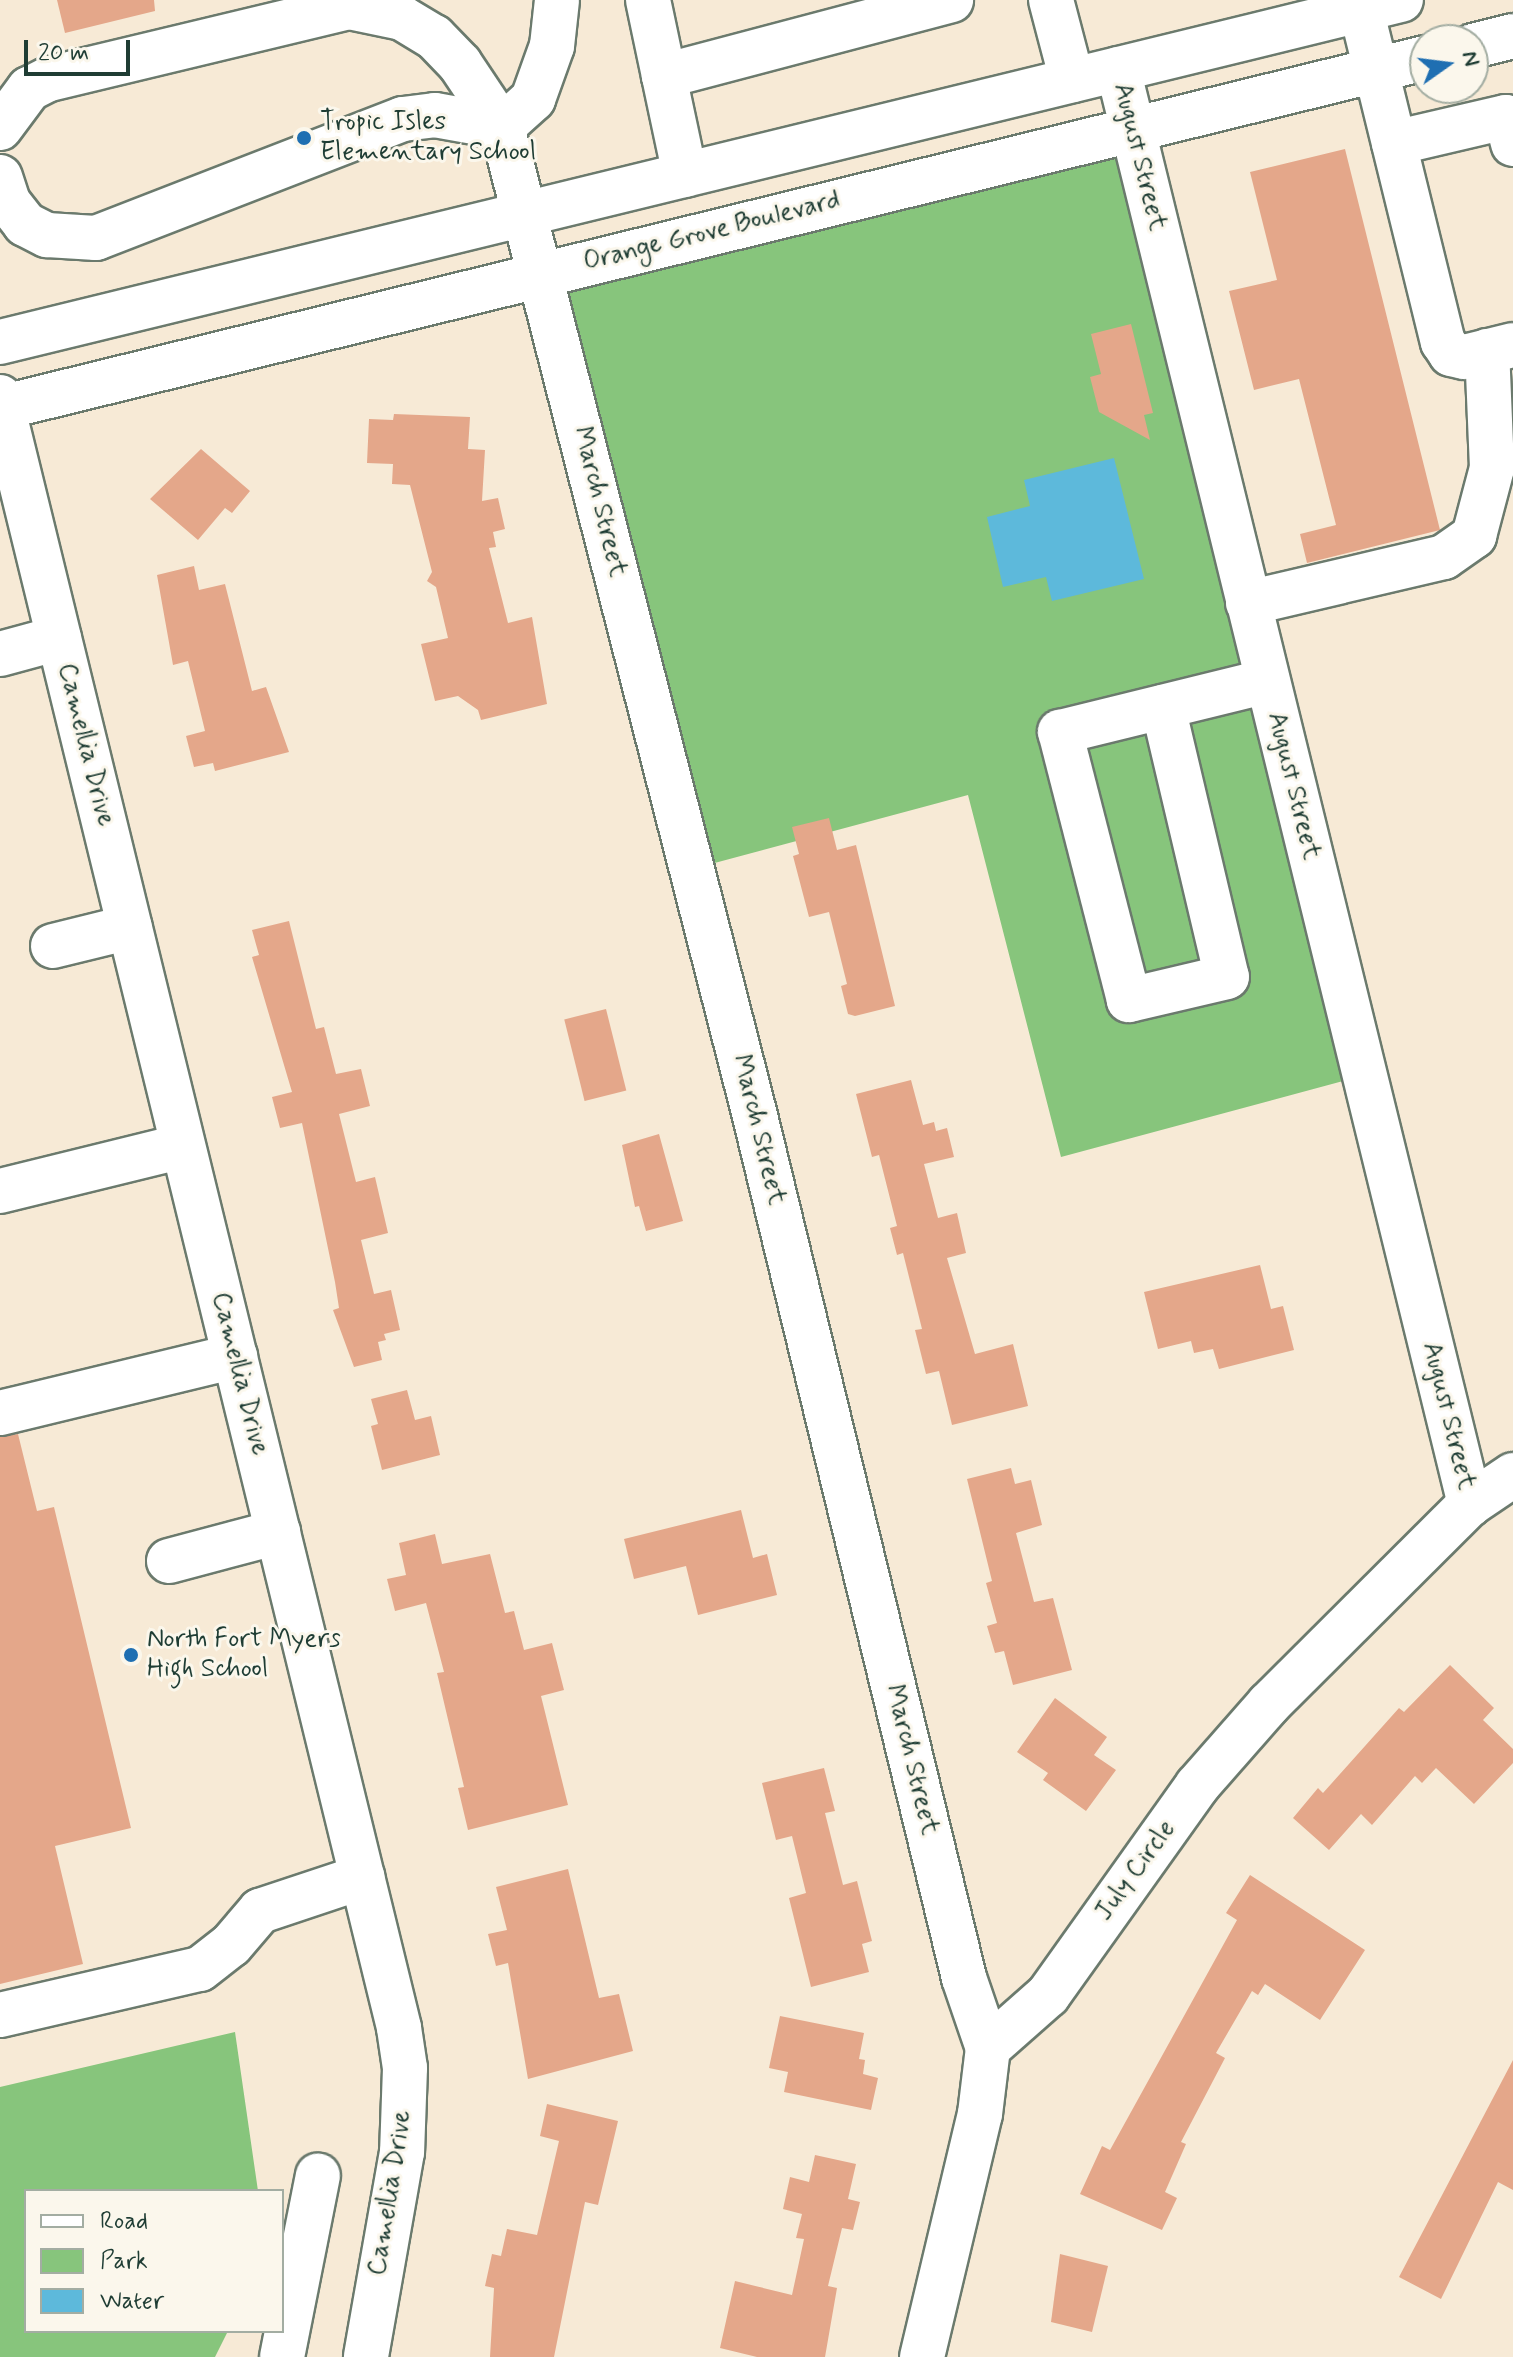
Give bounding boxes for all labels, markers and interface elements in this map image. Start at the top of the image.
scale bar [28,24,134,74]
north arrow [1409,24,1489,104]
text: 20 m [38,38,89,69]
text: N [1455,48,1486,69]
street label: August Street [1106,80,1172,234]
place label: Tropic Isles Elementary School [320,107,536,168]
marker: Tropic Isles Elementary School [295,129,313,147]
street label: Orange Grove Boulevard [582,185,842,279]
street label: March Street [565,424,633,580]
street label: Camellia Drive [50,661,120,829]
street label: August Street [1260,709,1326,863]
street label: March Street [724,1052,792,1208]
street label: Camellia Drive [204,1290,274,1458]
street label: August Street [1415,1339,1481,1493]
place label: North Fort Myers High School [147,1624,341,1686]
marker: North Fort Myers High School [122,1646,140,1664]
street label: March Street [877,1682,945,1838]
street label: July Circle [1089,1815,1183,1927]
street label: Camellia Drive [363,2108,419,2278]
legend [24,2189,284,2333]
text: Road [100,2206,148,2237]
text: Park [100,2246,148,2277]
text: Water [100,2286,164,2317]

